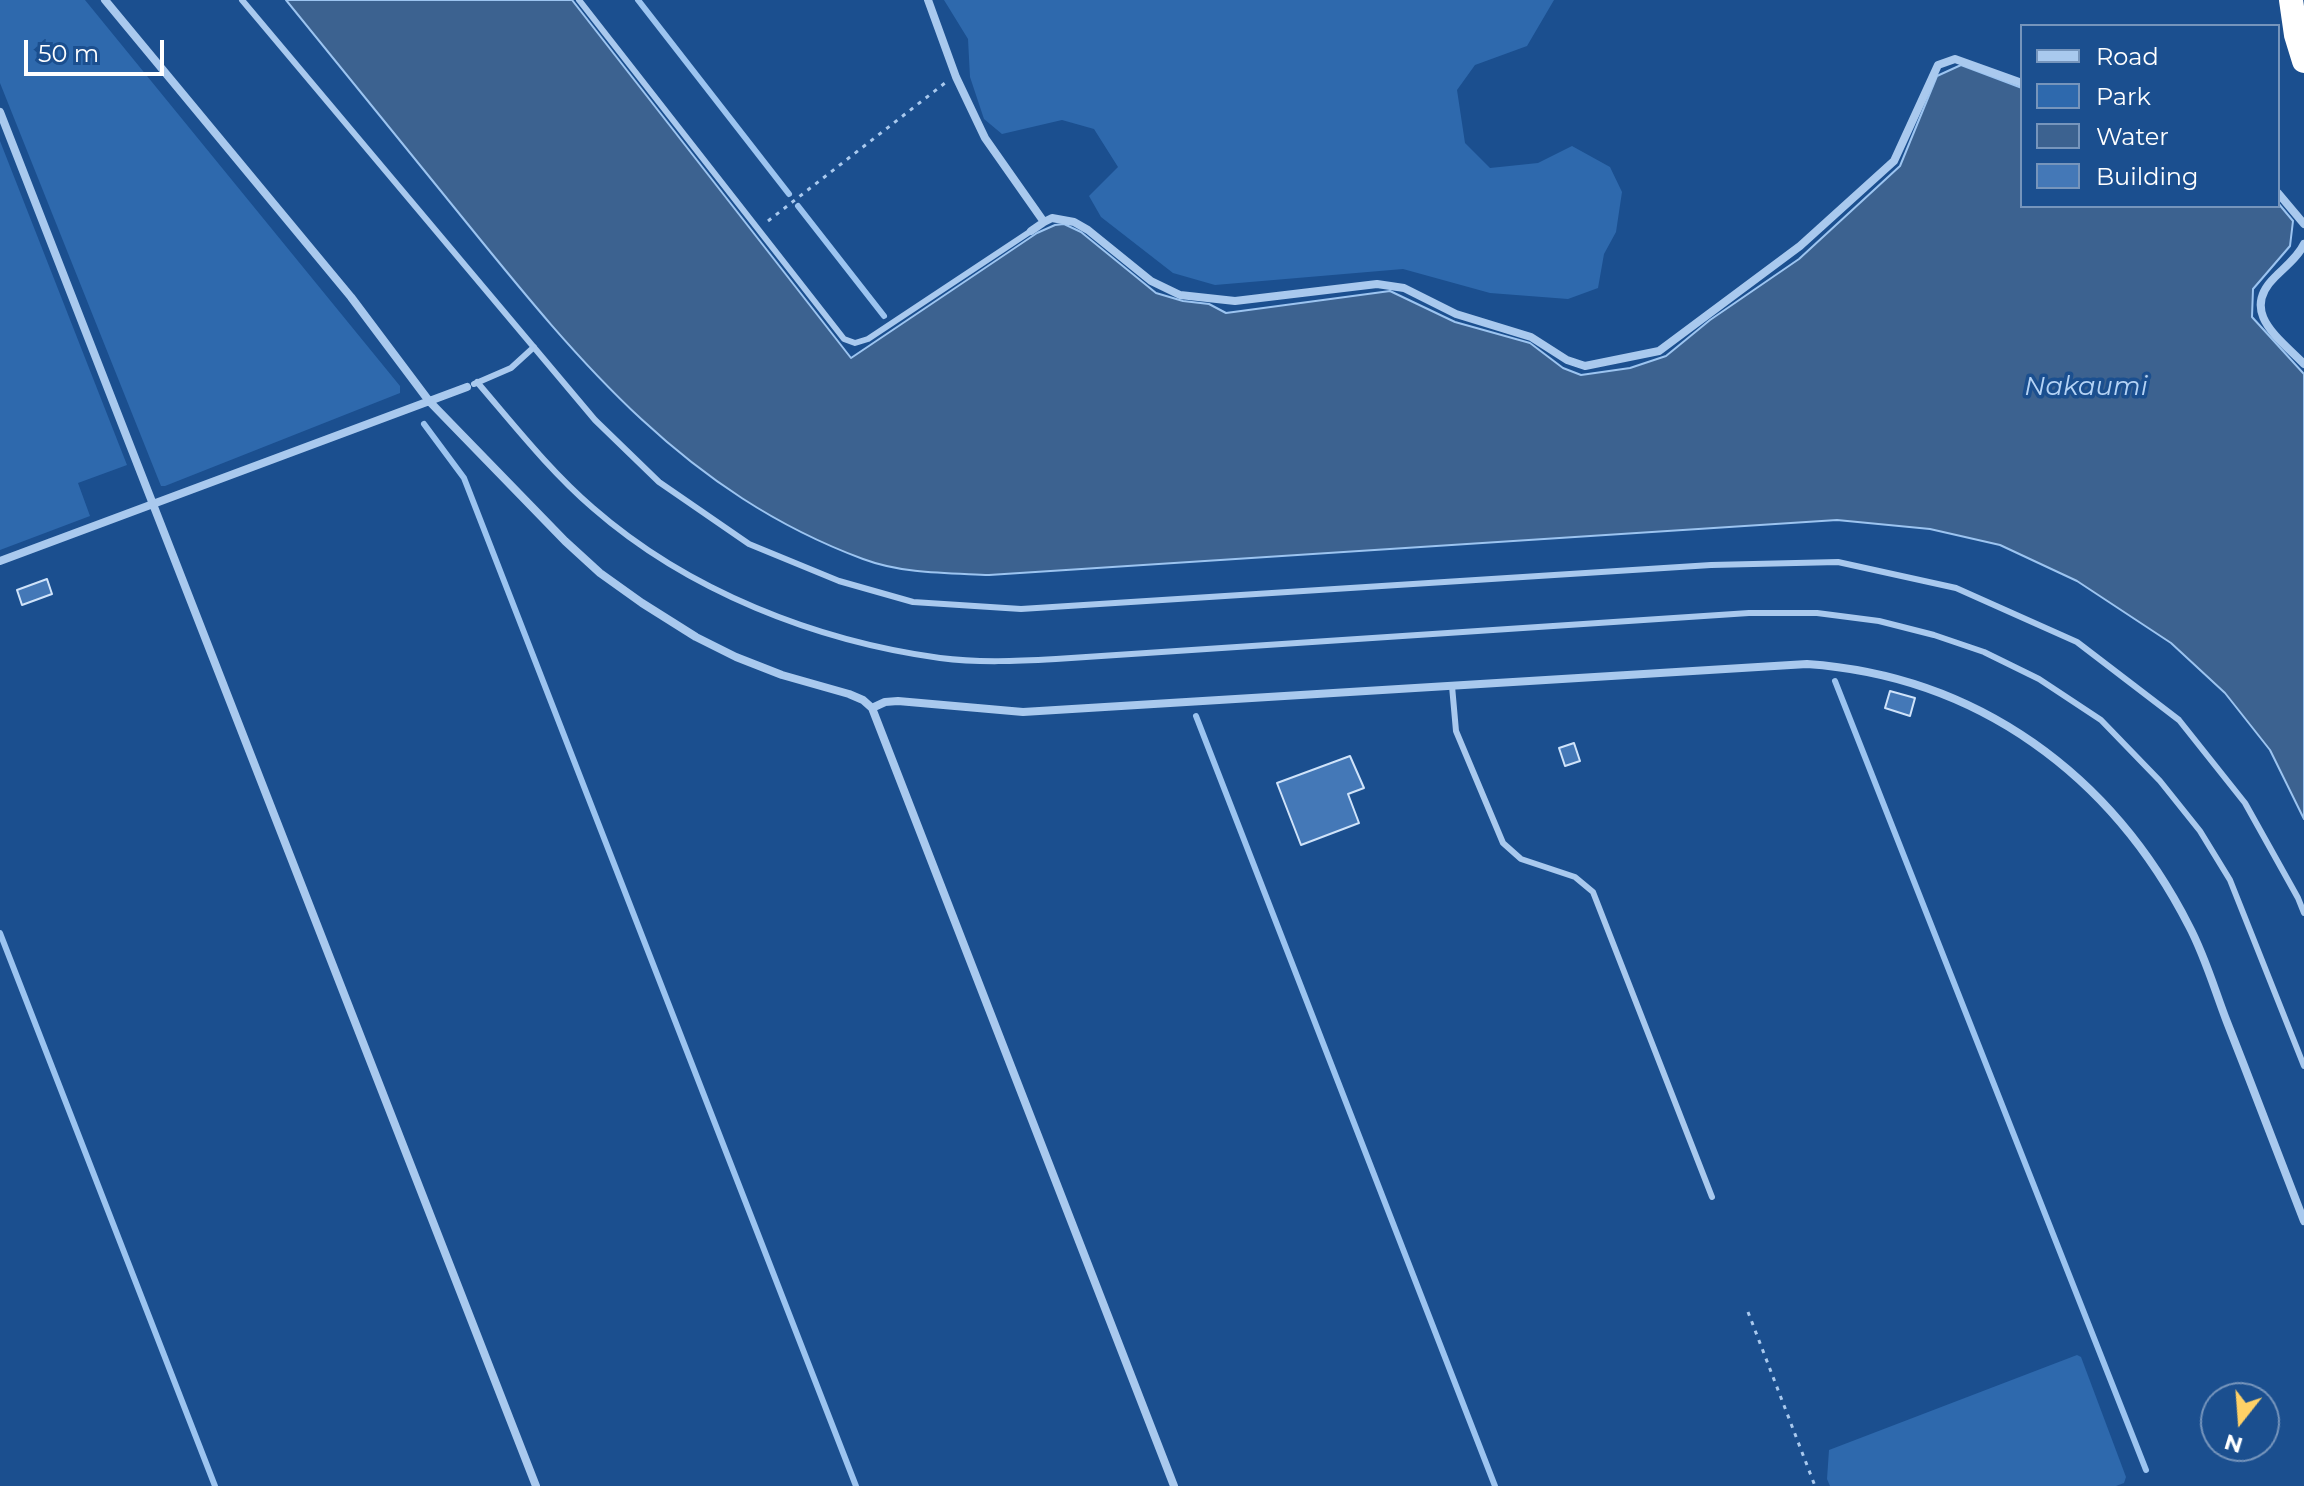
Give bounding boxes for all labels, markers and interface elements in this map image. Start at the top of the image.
scale bar [28,24,168,74]
legend [2020,24,2280,208]
text: 50 m [38,39,99,68]
text: Road [2096,42,2159,71]
text: Park [2096,82,2151,111]
text: Water [2096,122,2169,151]
text: Building [2096,162,2199,191]
water label: Nakaumi [2024,371,2148,403]
north arrow [2200,1382,2280,1462]
text: N [2221,1428,2246,1459]

